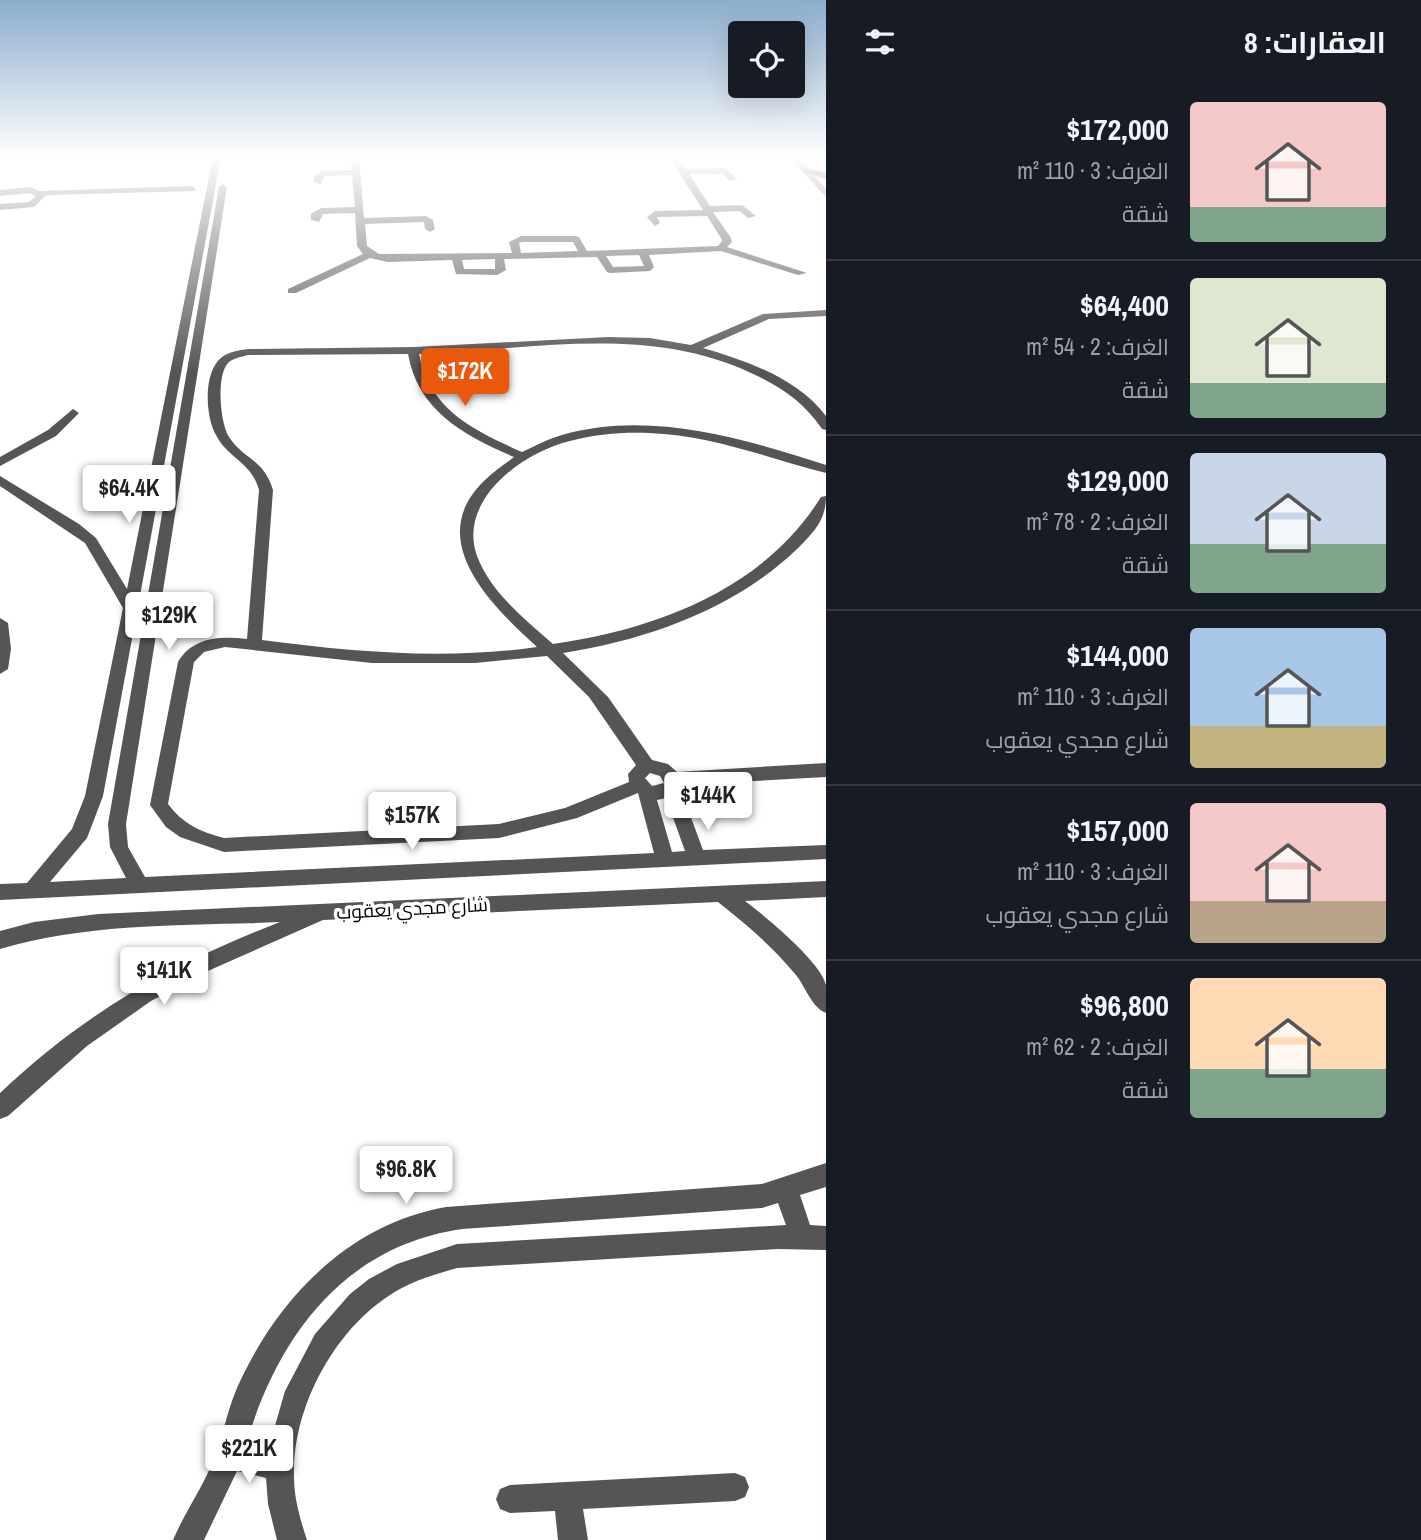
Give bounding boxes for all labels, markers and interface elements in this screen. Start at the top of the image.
map controls [728,21,805,98]
button: locate [728,21,805,98]
text: العقارات: 8 [1244,22,1386,62]
icon: filters [861,23,899,61]
text: $172,000 [1066,109,1169,149]
icon: home [1246,130,1330,214]
text: الغرف: 3 · 110 m² [1017,155,1169,186]
text: شقة [1122,198,1169,229]
text: $64,400 [1080,285,1169,325]
icon: home [1246,306,1330,390]
text: الغرف: 2 · 54 m² [1026,331,1169,362]
pin: $172K [416,348,514,408]
text: $172K [437,355,493,386]
text: شقة [1122,374,1169,405]
text: $129,000 [1066,460,1169,500]
pin: $64.4K [72,466,186,525]
text: $64.4K [99,472,159,503]
icon: home [1246,481,1330,565]
text: الغرف: 2 · 78 m² [1026,506,1169,537]
text: شقة [1122,549,1169,580]
pin: $129K [120,592,218,652]
text: $129K [141,599,197,630]
text: $144,000 [1066,635,1169,675]
icon: home [1246,656,1330,740]
text: الغرف: 3 · 110 m² [1017,681,1169,712]
text: شارع مجدي يعقوب [985,724,1169,755]
pin: $144K [659,772,757,832]
text: $144K [680,779,736,810]
pin: $157K [363,792,461,852]
text: $157K [384,799,440,830]
text: $157,000 [1066,810,1169,850]
icon: home [1246,831,1330,915]
text: الغرف: 3 · 110 m² [1017,856,1169,887]
street label: شارع مجدي يعقوب [336,891,488,927]
text: شارع مجدي يعقوب [985,899,1169,930]
pin: $141K [115,948,213,1007]
text: $141K [136,954,192,985]
text: $96,800 [1080,985,1169,1025]
icon: home [1246,1006,1330,1090]
text: الغرف: 2 · 62 m² [1026,1031,1169,1062]
text: شقة [1122,1074,1169,1105]
pin: $96.8K [349,1146,463,1206]
text: $96.8K [376,1153,436,1184]
pin: $221K [200,1426,298,1485]
text: $221K [221,1432,277,1463]

